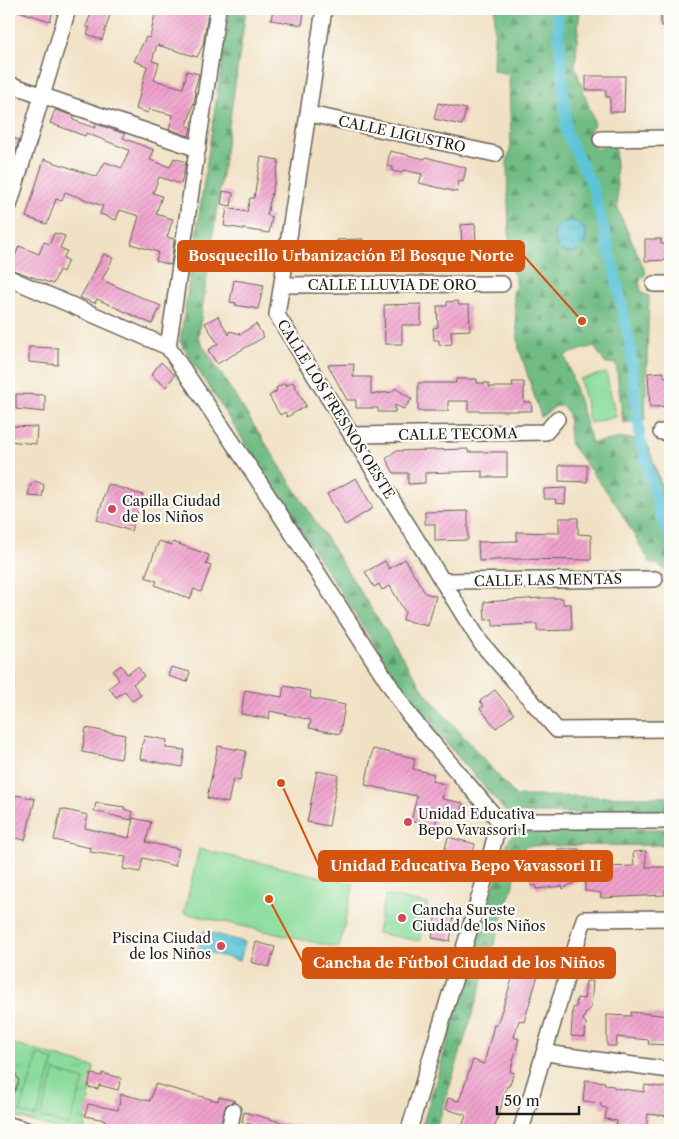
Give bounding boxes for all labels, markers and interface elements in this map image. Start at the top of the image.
street label: CALLE LIGUSTRO [337,112,467,156]
callout: Bosquecillo Urbanización El Bosque Norte [178,241,524,271]
text: Bosquecillo Urbanización El Bosque Norte [188,246,514,265]
street label: CALLE LLUVIA DE ORO [308,276,476,294]
street label: CALLE LOS FRESNOS OESTE [273,316,399,502]
street label: CALLE TECOMA [398,424,519,444]
place label: Capilla Ciudad de los Niños [122,492,221,526]
marker: Capilla Ciudad de los Niños [106,503,118,515]
street label: CALLE LAS MENTAS [474,570,622,590]
place label: Unidad Educativa Bepo Vavassori I [418,805,535,839]
marker: Unidad Educativa Bepo Vavassori I [402,816,414,828]
callout: Unidad Educativa Bepo Vavassori II [319,851,612,881]
text: Unidad Educativa Bepo Vavassori II [330,856,602,875]
place label: Cancha Sureste Ciudad de los Niños [412,901,546,935]
marker: Cancha Sureste Ciudad de los Niños [396,912,408,924]
place label: Piscina Ciudad de los Niños [112,929,211,963]
marker: Piscina Ciudad de los Niños [215,940,227,952]
callout: Cancha de Fútbol Ciudad de los Niños [303,948,615,978]
text: Cancha de Fútbol Ciudad de los Niños [313,953,605,972]
scale bar [497,1084,579,1116]
text: 50 m [504,1091,540,1110]

